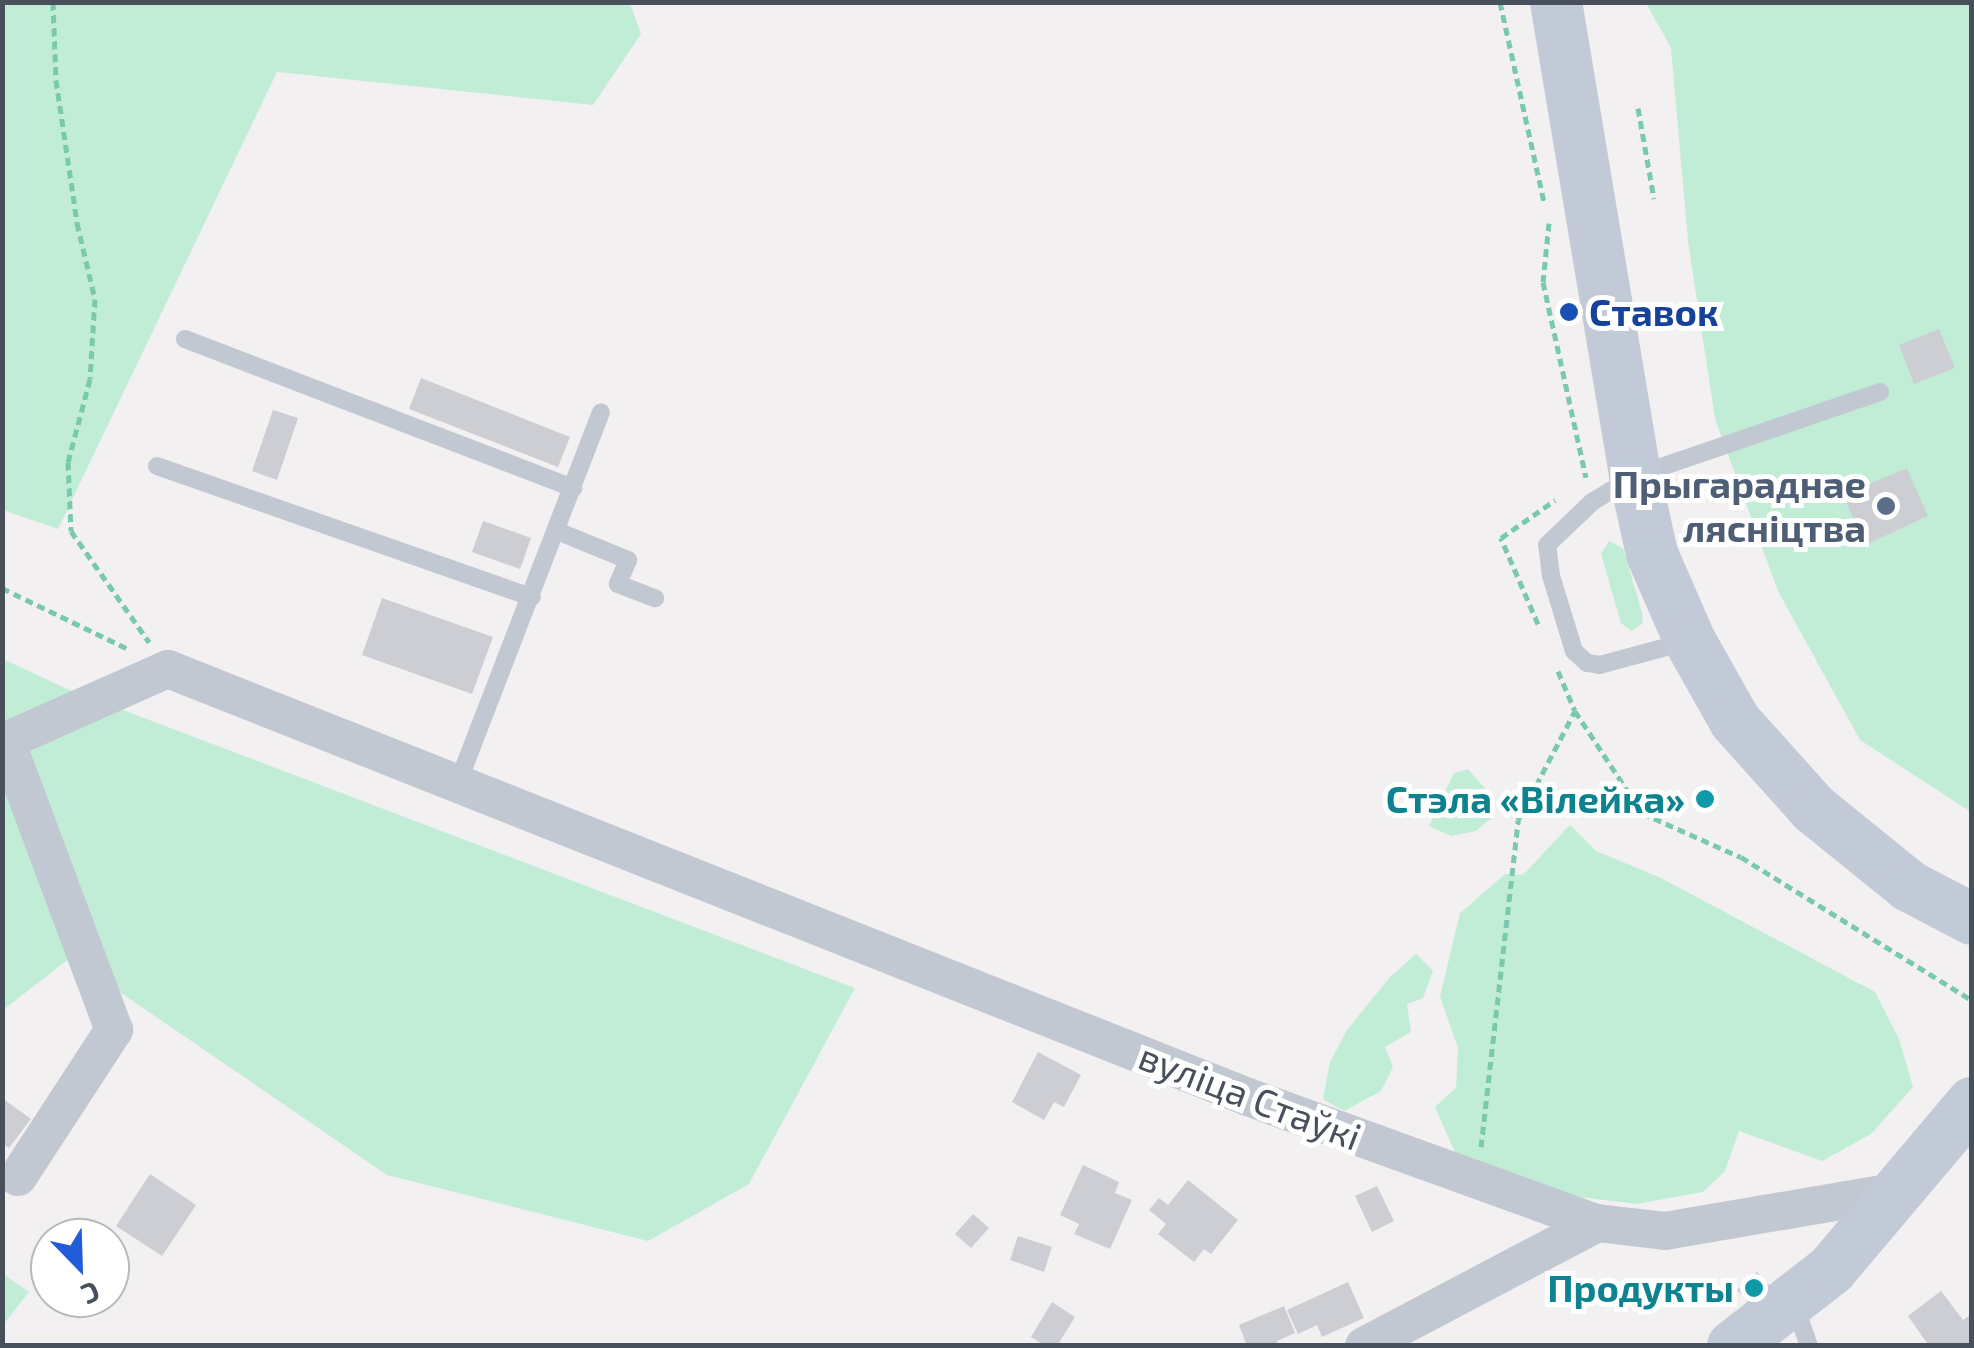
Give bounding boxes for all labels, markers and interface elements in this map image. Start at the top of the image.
place label: Ставок [1589,289,1718,335]
marker: Ставок [1558,301,1580,323]
place label: Прыгараднае лясніцтва [1613,461,1866,550]
marker: Прыгараднае лясніцтва [1875,495,1897,517]
place label: Стэла «Вілейка» [1386,776,1685,822]
marker: Стэла «Вілейка» [1694,788,1716,810]
street label: вуліца Стаўкі [1133,1033,1367,1159]
north arrow [30,1218,130,1318]
place label: Продукты [1547,1265,1734,1311]
text: С [77,1275,105,1313]
marker: Продукты [1743,1277,1765,1299]

